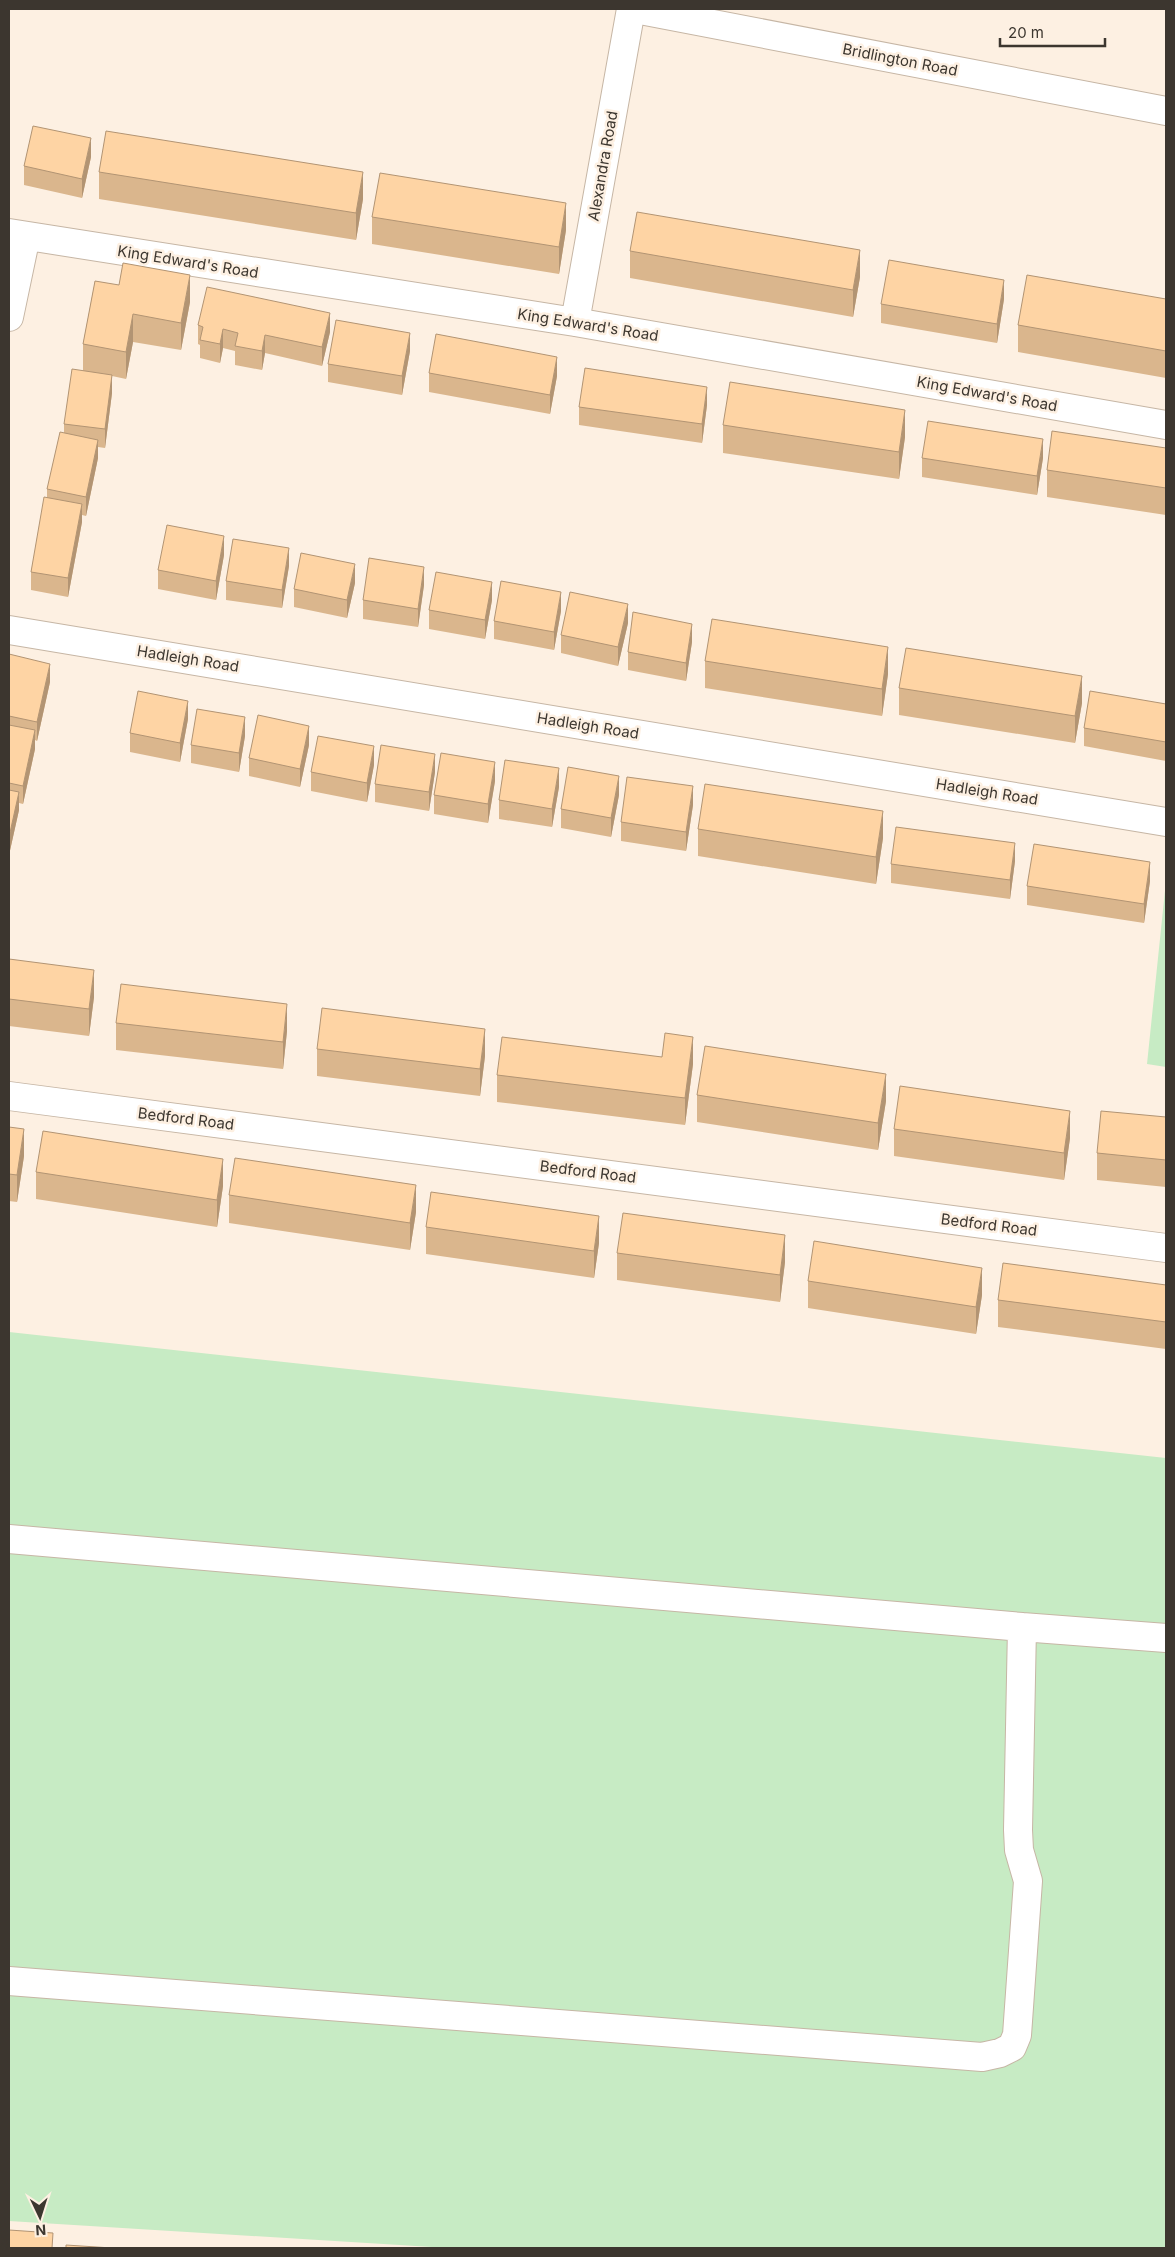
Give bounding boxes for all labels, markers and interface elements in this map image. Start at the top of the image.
scale bar [1000,15,1105,47]
text: 20 m [1008,23,1044,42]
street label: Bridlington Road [841,39,959,80]
street label: Alexandra Road [583,109,622,222]
street label: King Edward's Road [116,241,260,282]
street label: King Edward's Road [516,304,660,345]
street label: King Edward's Road [915,372,1059,415]
street label: Hadleigh Road [136,641,241,676]
street label: Hadleigh Road [536,708,641,743]
street label: Hadleigh Road [935,774,1040,809]
street label: Bedford Road [137,1103,235,1134]
street label: Bedford Road [539,1156,637,1187]
street label: Bedford Road [940,1209,1038,1240]
north arrow [15,2192,65,2242]
text: N [35,2222,47,2239]

